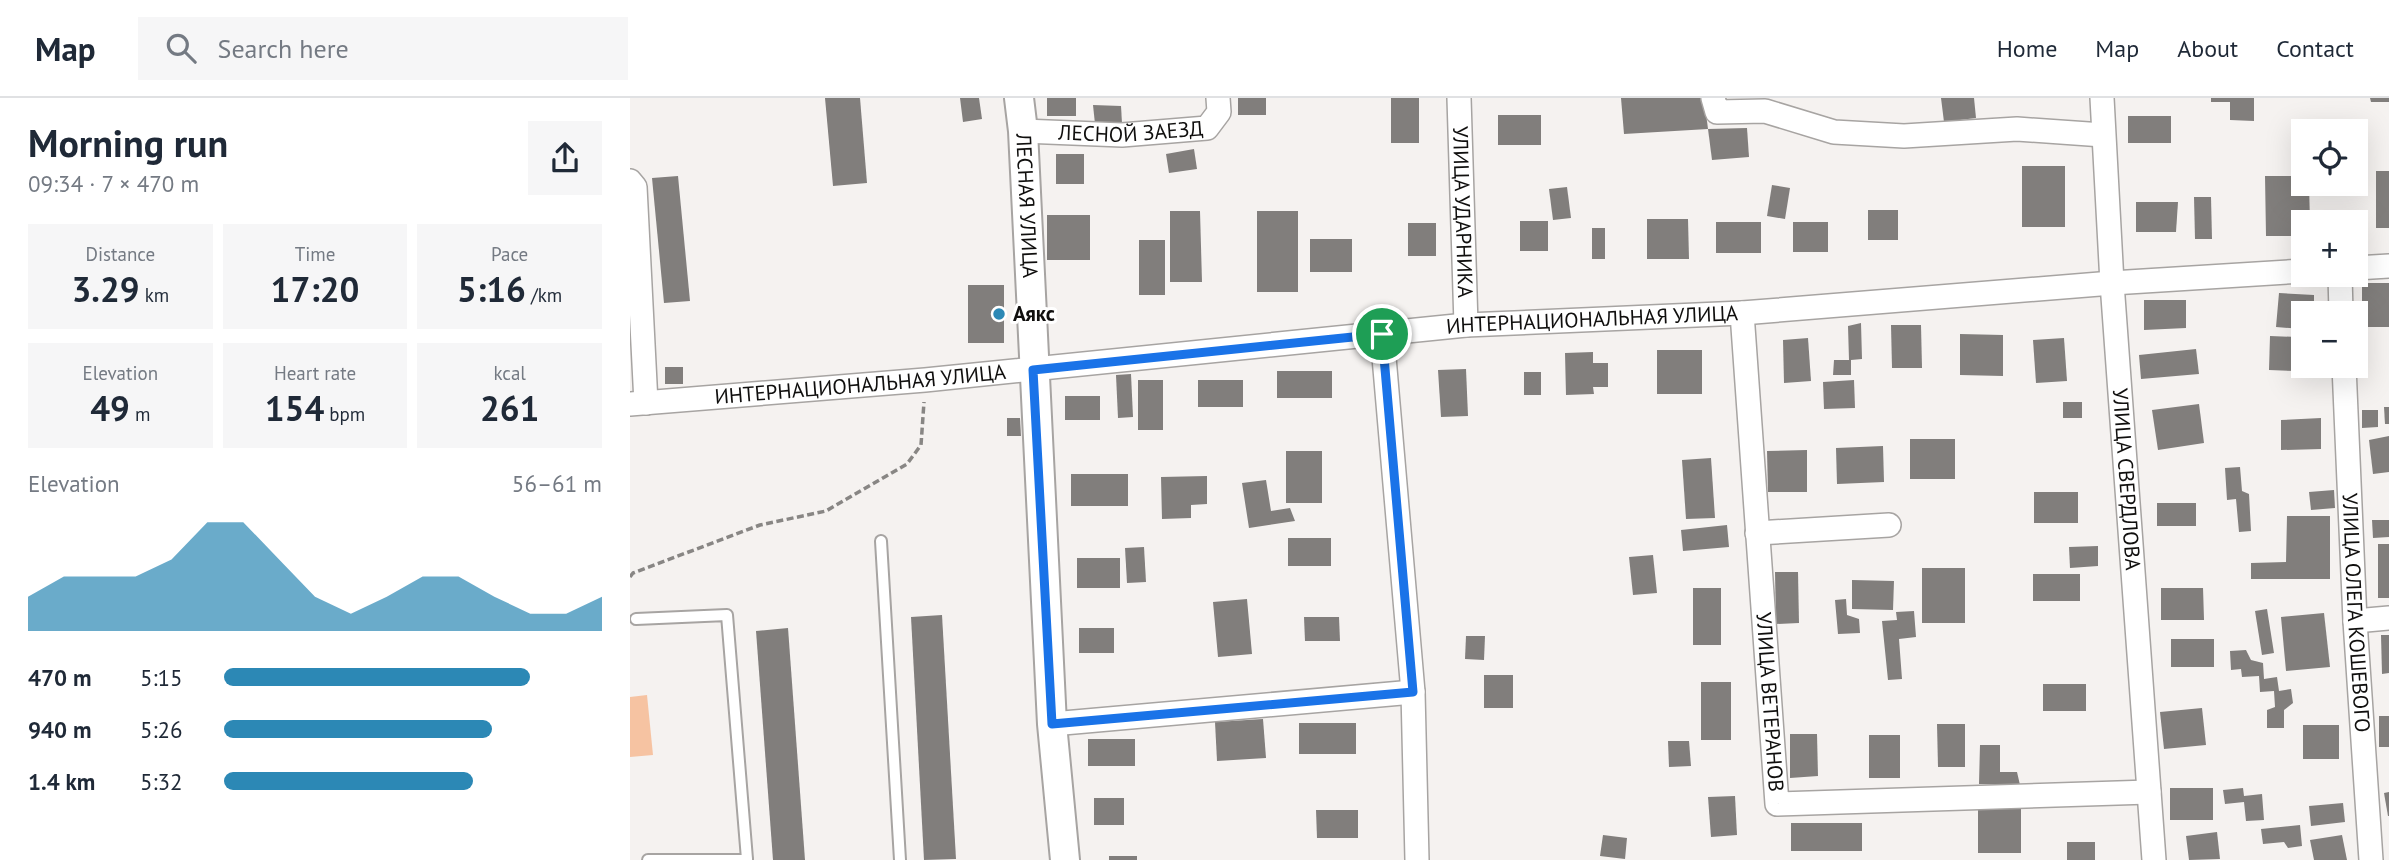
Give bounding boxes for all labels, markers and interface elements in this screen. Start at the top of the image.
search box [138,17,628,80]
text: Map [35,27,96,70]
icon: search [162,29,200,67]
text: Search here [218,32,349,65]
text: Home [1997,33,2057,64]
text: Map [2095,33,2139,64]
text: About [2177,33,2238,64]
text: Contact [2276,33,2354,64]
street label: ЛЕСНОЙ ЗАЕЗД [1057,114,1204,148]
text: Morning run [28,118,228,167]
map controls [2291,119,2368,378]
button: locate [2291,119,2368,196]
button: share [528,121,602,195]
street label: УЛИЦА УДАРНИКА [1447,126,1479,299]
street label: ЛЕСНАЯ УЛИЦА [1010,132,1044,279]
text: 09:34 · 7 × 470 m [28,169,199,198]
button: + [2291,210,2368,287]
text: Distance [86,242,155,266]
text: Time [295,242,335,266]
text: Pace [491,242,528,266]
text: 3.29 [71,266,140,312]
text: 17:20 [271,266,359,312]
text: 5:16 [457,266,526,312]
text: km [140,283,169,307]
text: /km [526,283,562,307]
street label: ИНТЕРНАЦИОНАЛЬНАЯ УЛИЦА [1445,299,1739,340]
place label: Аякс [1013,300,1055,327]
button: − [2291,301,2368,378]
pin [1352,304,1412,364]
marker: Аякс [991,306,1007,322]
icon: arrive [1363,315,1401,353]
street label: ИНТЕРНАЦИОНАЛЬНАЯ УЛИЦА [713,358,1008,410]
text: Elevation [82,361,158,385]
text: Heart rate [274,361,356,385]
text: kcal [493,361,526,385]
text: 49 [90,385,130,431]
text: 154 [265,385,324,431]
text: 261 [480,385,539,431]
street label: УЛИЦА СВЕРДЛОВА [2107,387,2147,572]
text: m [130,402,150,426]
text: bpm [324,402,365,426]
text: Elevation [28,469,120,498]
text: 56–61 m [512,469,602,498]
street label: УЛИЦА ОЛЕГА КОШЕВОГО [2336,492,2376,733]
street label: УЛИЦА ВЕТЕРАНОВ [1750,611,1790,793]
text: 470 m [28,663,91,692]
text: 5:15 [140,663,183,692]
text: 940 m [28,715,91,744]
text: 5:26 [140,715,183,744]
text: 1.4 km [28,767,95,796]
text: 5:32 [140,767,183,796]

